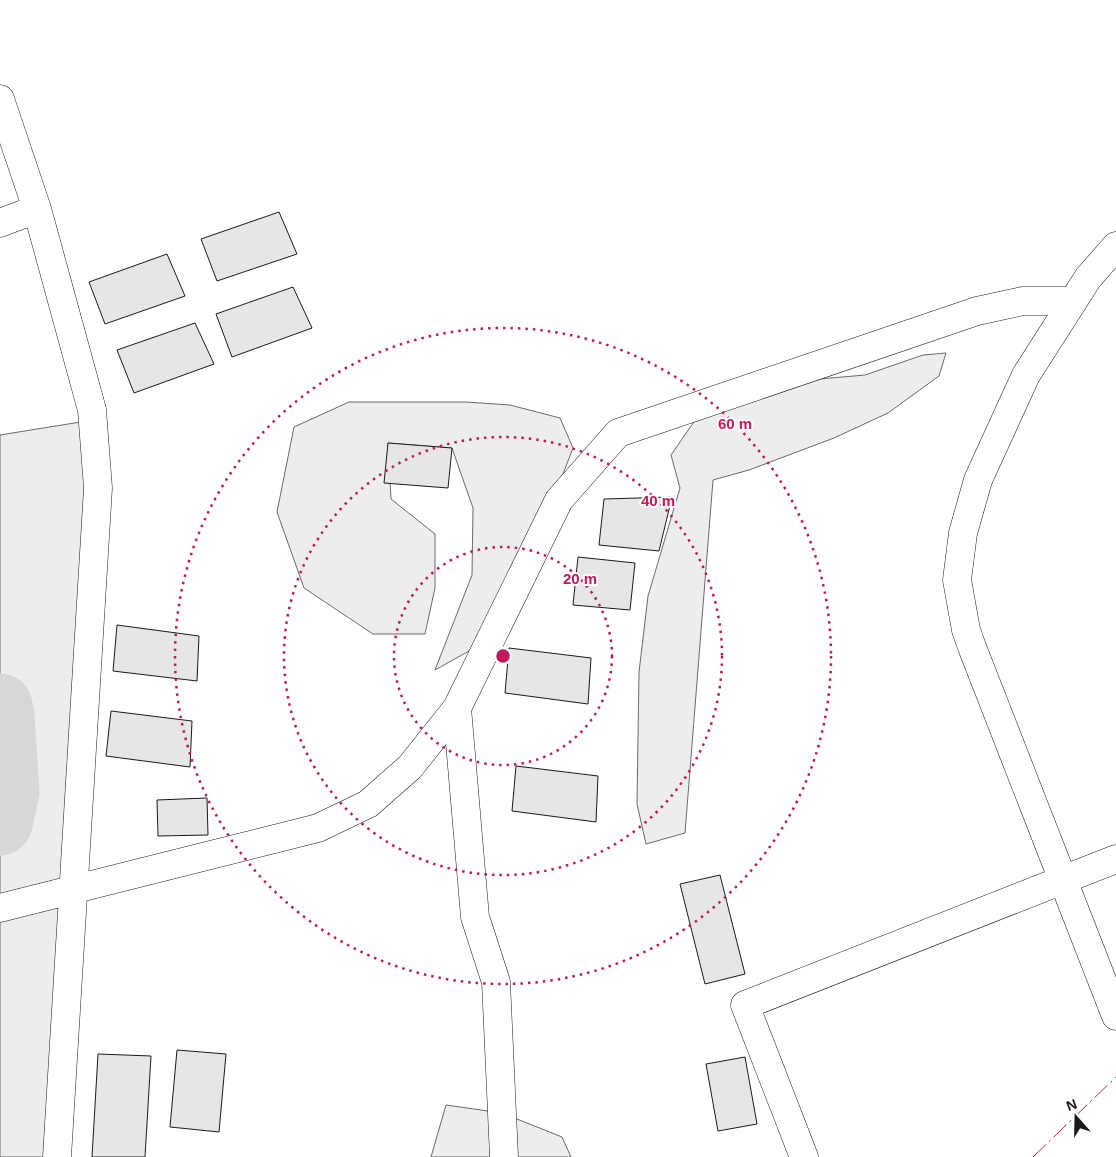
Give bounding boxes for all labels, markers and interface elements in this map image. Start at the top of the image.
text: 60 m [718,415,752,432]
text: 40 m [641,492,675,509]
text: 20 m [563,570,597,587]
centre of rings [494,647,512,665]
north arrow [1051,1092,1101,1142]
text: N [1064,1096,1079,1114]

